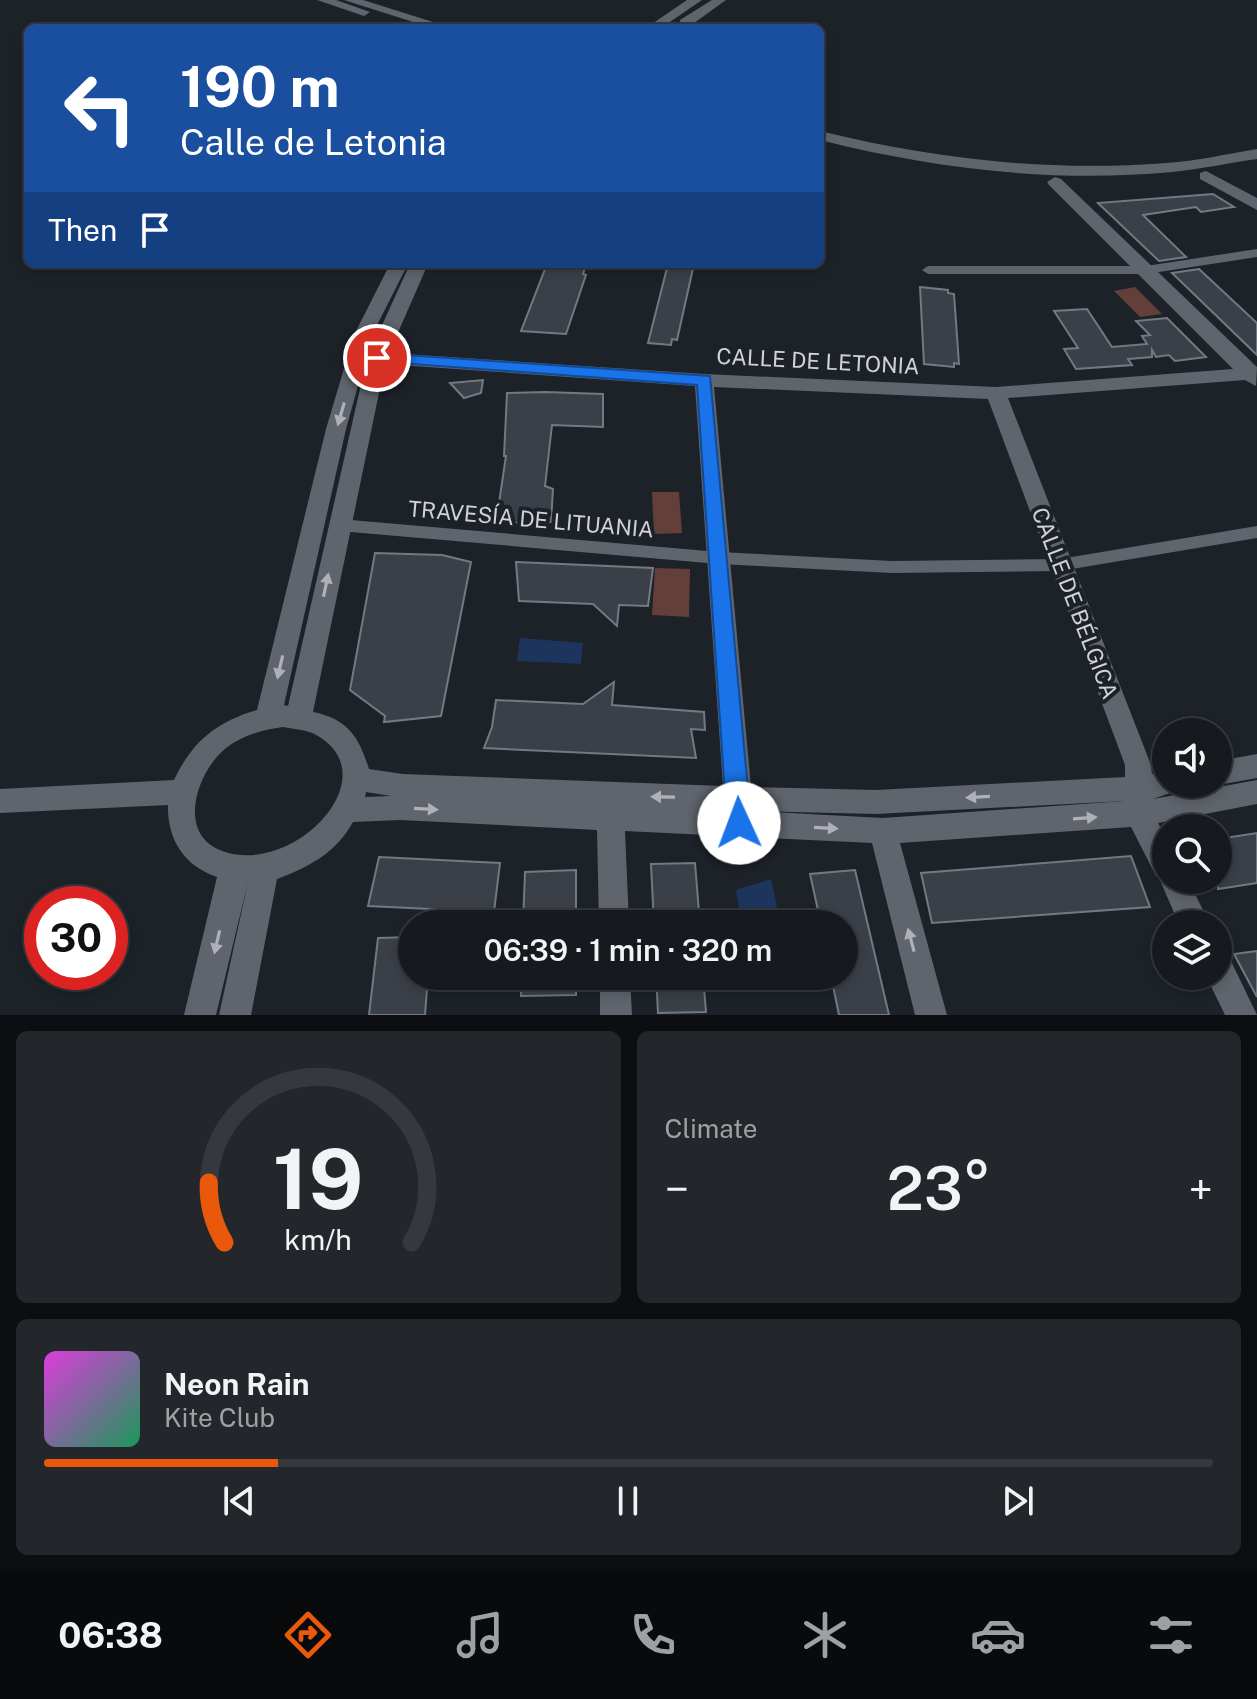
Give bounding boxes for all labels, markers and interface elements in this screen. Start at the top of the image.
text: 190 m [180,54,340,120]
icon: left [48,56,152,160]
text: Calle de Letonia [180,121,447,163]
icon: arrive [133,208,177,252]
text: Then [48,212,117,248]
pin [343,324,411,392]
icon: arrive [355,336,399,380]
street label: CALLE DE LETONIA [716,343,920,379]
one-way arrow [334,402,346,427]
street label: TRAVESÍA DE LITUANIA [407,495,655,543]
street label: CALLE DE BÉLGICA [1027,504,1123,702]
one-way arrow [320,573,333,598]
one-way arrow [273,655,286,680]
map controls [1152,718,1232,990]
button: sound [1152,718,1232,798]
position arrow [697,781,781,865]
one-way arrow [965,790,991,803]
one-way arrow [650,791,675,803]
one-way arrow [414,803,439,816]
one-way arrow [1073,811,1098,824]
button: search [1152,814,1232,894]
one-way arrow [814,822,839,835]
speed limit sign: 30 [24,886,128,990]
button: layers [1152,910,1232,990]
one-way arrow [905,927,917,952]
one-way arrow [210,929,223,954]
text: 06:39 · 1 min · 320 m [484,932,772,968]
text: Climate [665,1113,758,1144]
text: 19 [273,1130,363,1228]
text: 23° [887,1153,991,1224]
text: − [665,1163,689,1215]
text: + [1189,1163,1213,1215]
text: km/h [285,1223,352,1256]
text: Neon Rain [164,1366,310,1402]
text: Kite Club [164,1402,275,1433]
icon: previous [217,1479,261,1523]
icon: pause [606,1479,650,1523]
icon: next [996,1479,1040,1523]
icon: directions [280,1607,336,1663]
icon: music [452,1607,508,1663]
icon: phone [625,1607,681,1663]
icon: climate [797,1607,853,1663]
icon: car [970,1607,1026,1663]
icon: filters [1143,1607,1199,1663]
text: 06:38 [58,1614,163,1656]

